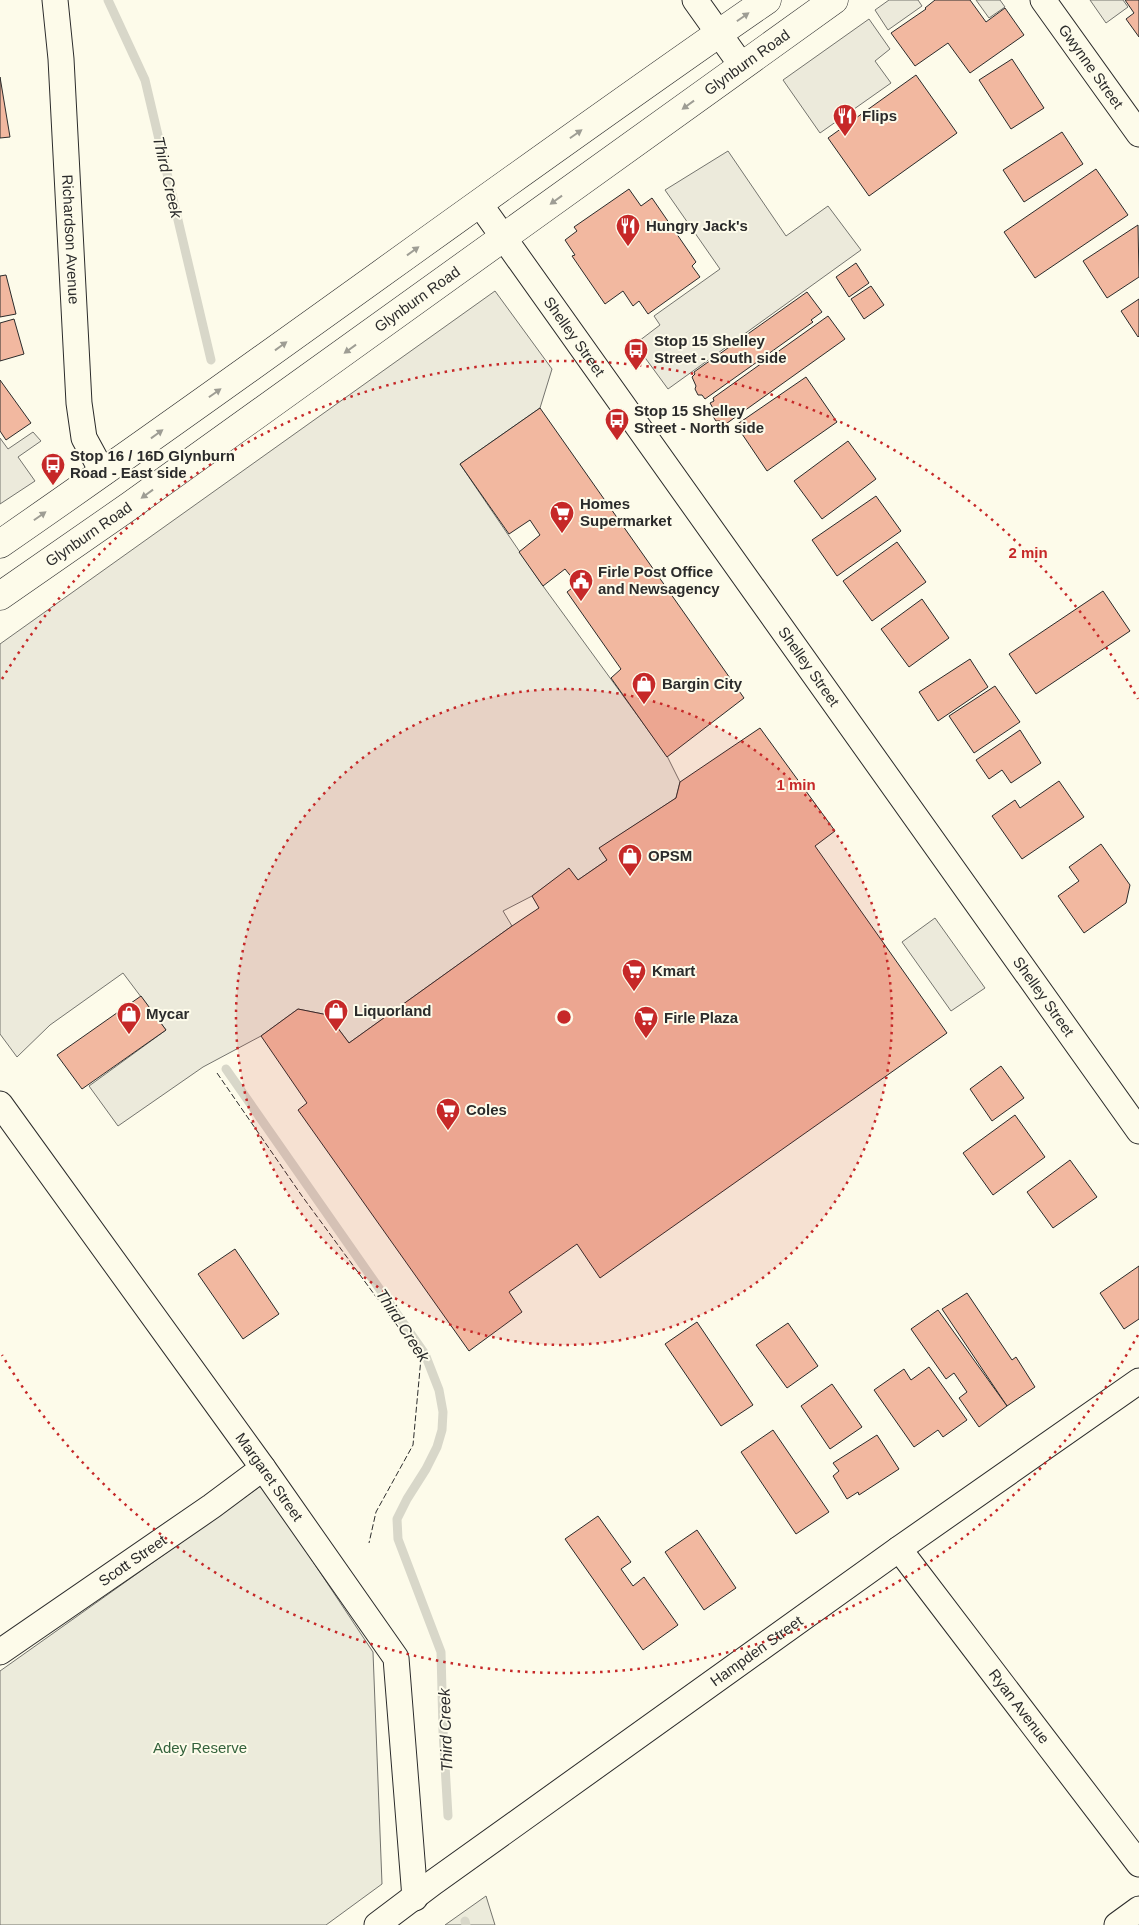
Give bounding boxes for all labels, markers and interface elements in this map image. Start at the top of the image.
one-way arrow [736,12,749,22]
street label: Gwynne Street [1055,21,1127,112]
street label: Glynburn Road [701,26,793,98]
one-way arrow [681,100,695,110]
restaurant icon: Flips [832,103,858,137]
place label: Flips [862,107,897,124]
one-way arrow [569,129,582,139]
water label: Third Creek [150,134,185,221]
street label: Richardson Avenue [59,174,83,305]
one-way arrow [549,195,563,205]
restaurant icon: Hungry Jack's [615,213,641,247]
place label: Hungry Jack's [646,217,748,234]
one-way arrow [406,246,419,256]
street label: Glynburn Road [371,263,463,335]
street label: Shelley Street [540,293,609,380]
place label: Stop 15 Shelley Street - South side [654,332,787,366]
bus stop icon: Stop 15 Shelley Street - South side [623,337,649,371]
one-way arrow [274,341,288,351]
one-way arrow [343,344,357,354]
one-way arrow [208,388,222,398]
place label: Stop 15 Shelley Street - North side [634,402,764,436]
bus stop icon: Stop 15 Shelley Street - North side [604,407,630,441]
one-way arrow [150,429,164,439]
place label: Stop 16 / 16D Glynburn Road - East side [70,447,235,481]
bus stop icon: Stop 16 / 16D Glynburn Road - East side [40,452,66,486]
one-way arrow [140,489,154,499]
place label: Homes Supermarket [580,495,672,529]
street label: Glynburn Road [42,498,135,570]
supermarket icon: Homes Supermarket [549,500,575,534]
one-way arrow [33,511,47,521]
text: 2 min [1008,544,1048,561]
place label: Firle Post Office and Newsagency [598,563,720,597]
public building icon: Firle Post Office and Newsagency [568,568,594,602]
street label: Shelley Street [775,623,844,710]
shop icon: Bargin City [631,671,657,705]
place label: Bargin City [662,675,743,692]
text: 1 min [776,776,816,793]
shop icon: OPSM [617,843,643,877]
place label: OPSM [648,847,692,864]
street label: Shelley Street [1010,953,1078,1040]
supermarket icon: Kmart [621,958,647,992]
place label: Kmart [652,962,695,979]
shop icon: Liquorland [323,998,349,1032]
shop icon: Mycar [116,1001,142,1035]
place label: Liquorland [354,1002,432,1019]
place label: Mycar [146,1005,190,1022]
supermarket icon: Firle Plaza [633,1005,659,1039]
centre of rings [555,1008,573,1026]
place label: Firle Plaza [664,1009,739,1026]
supermarket icon: Coles [435,1097,461,1131]
place label: Coles [466,1101,507,1118]
water label: Third Creek [373,1286,433,1366]
street label: Margaret Street [232,1429,307,1525]
street label: Scott Street [95,1531,170,1590]
street label: Hampden Street [707,1611,806,1689]
street label: Ryan Avenue [986,1666,1053,1747]
water label: Third Creek [436,1687,455,1772]
park label: Adey Reserve [153,1739,247,1756]

